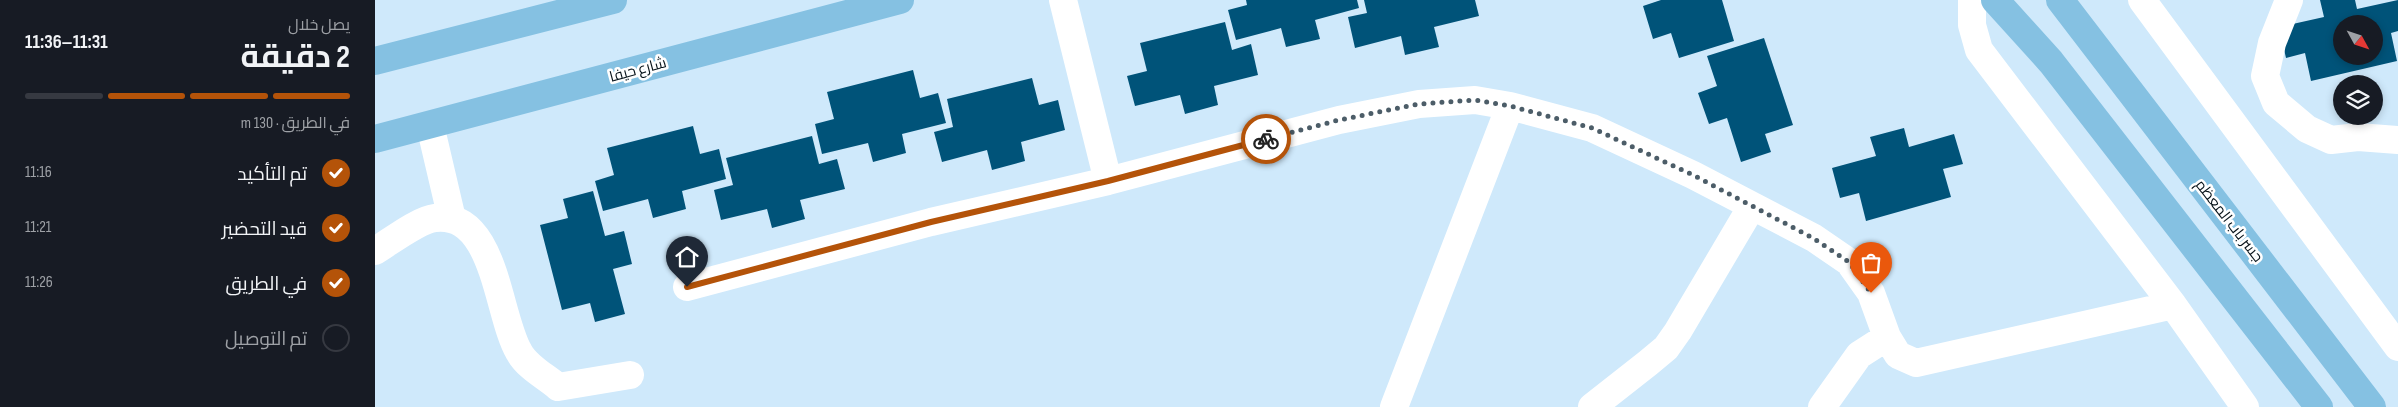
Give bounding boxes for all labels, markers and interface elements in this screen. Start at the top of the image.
north arrow [2333,15,2383,65]
map controls [2333,15,2383,125]
text: يصل خلال [288,16,350,35]
text: 11:31–11:36 [25,31,108,54]
text: 2 دقيقة [241,38,350,77]
street label: شارع حيفا [607,53,669,88]
button: layers [2333,75,2383,125]
text: في الطريق · 130 m [241,114,350,133]
courier [1241,114,1291,164]
icon: bike [1252,125,1280,153]
icon: check [322,159,350,187]
text: 11:16 [25,163,52,182]
text: تم التأكيد [237,163,307,186]
street label: جسر باب المعظم [2191,176,2267,266]
icon: check [322,214,350,242]
text: 11:21 [25,218,51,237]
text: قيد التحضير [222,218,307,241]
pin [666,236,708,287]
pin [1850,242,1892,293]
icon: home [673,243,701,271]
icon: bag [1857,249,1885,277]
icon: check [322,269,350,297]
text: 11:26 [25,273,53,292]
text: في الطريق [226,273,307,296]
text: تم التوصيل [225,328,307,351]

